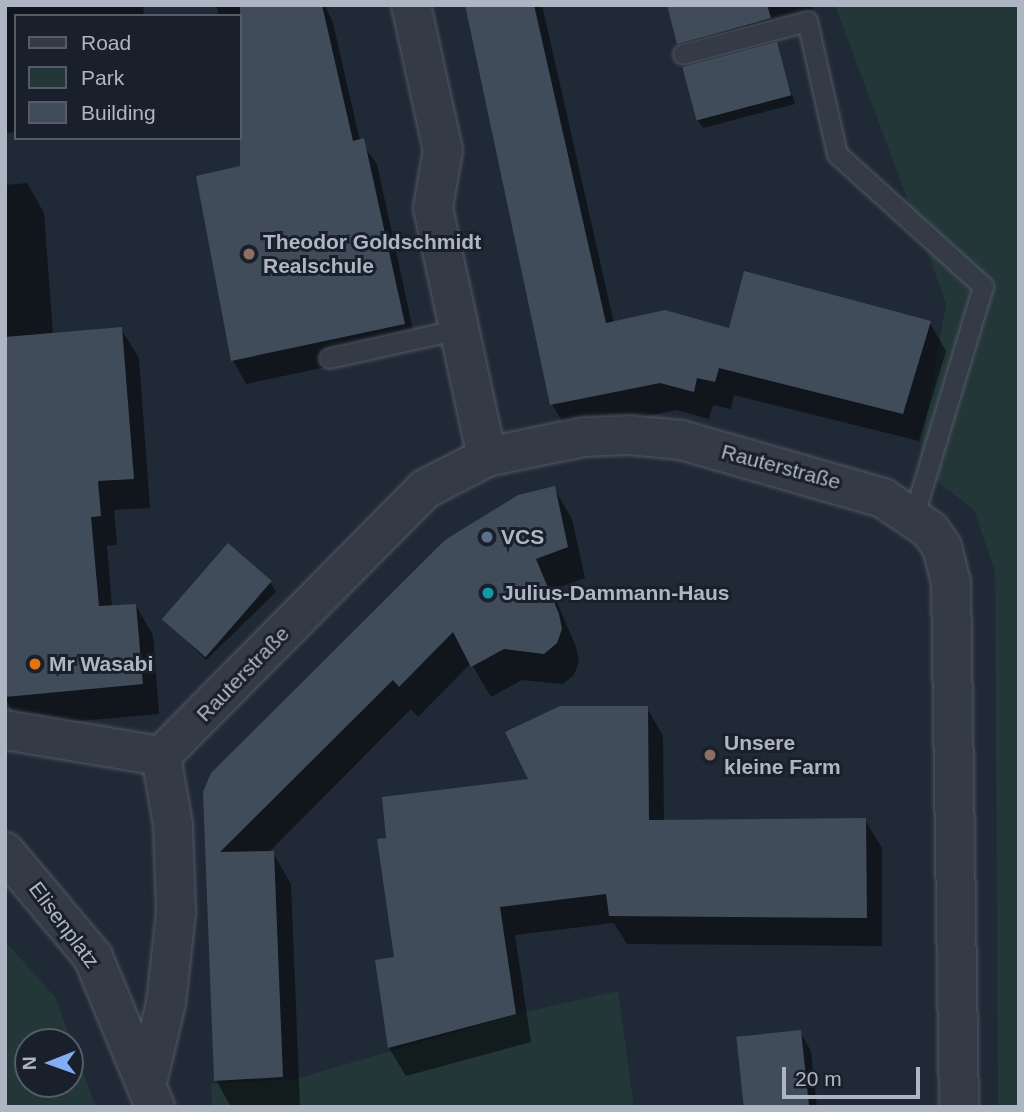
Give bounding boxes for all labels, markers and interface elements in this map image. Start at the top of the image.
legend [14,14,242,140]
text: Road [81,31,131,54]
text: Park [81,66,124,89]
text: Building [81,101,156,124]
place label: Theodor Goldschmidt Realschule [263,229,481,279]
marker: Theodor Goldschmidt Realschule [241,246,257,262]
street label: Rauterstraße [719,439,843,495]
place label: VCS [501,524,544,550]
marker: VCS [479,529,495,545]
place label: Julius-Dammann-Haus [502,580,730,606]
marker: Julius-Dammann-Haus [480,585,496,601]
street label: Rauterstraße [191,621,295,727]
place label: Mr Wasabi [49,651,153,677]
marker: Mr Wasabi [27,656,43,672]
place label: Unsere kleine Farm [724,730,841,780]
marker: Unsere kleine Farm [702,747,718,763]
street label: Elisenplatz [23,877,105,973]
north arrow [14,1028,84,1098]
scale bar [786,1052,924,1096]
text: N [19,1056,40,1070]
text: 20 m [795,1067,842,1090]

